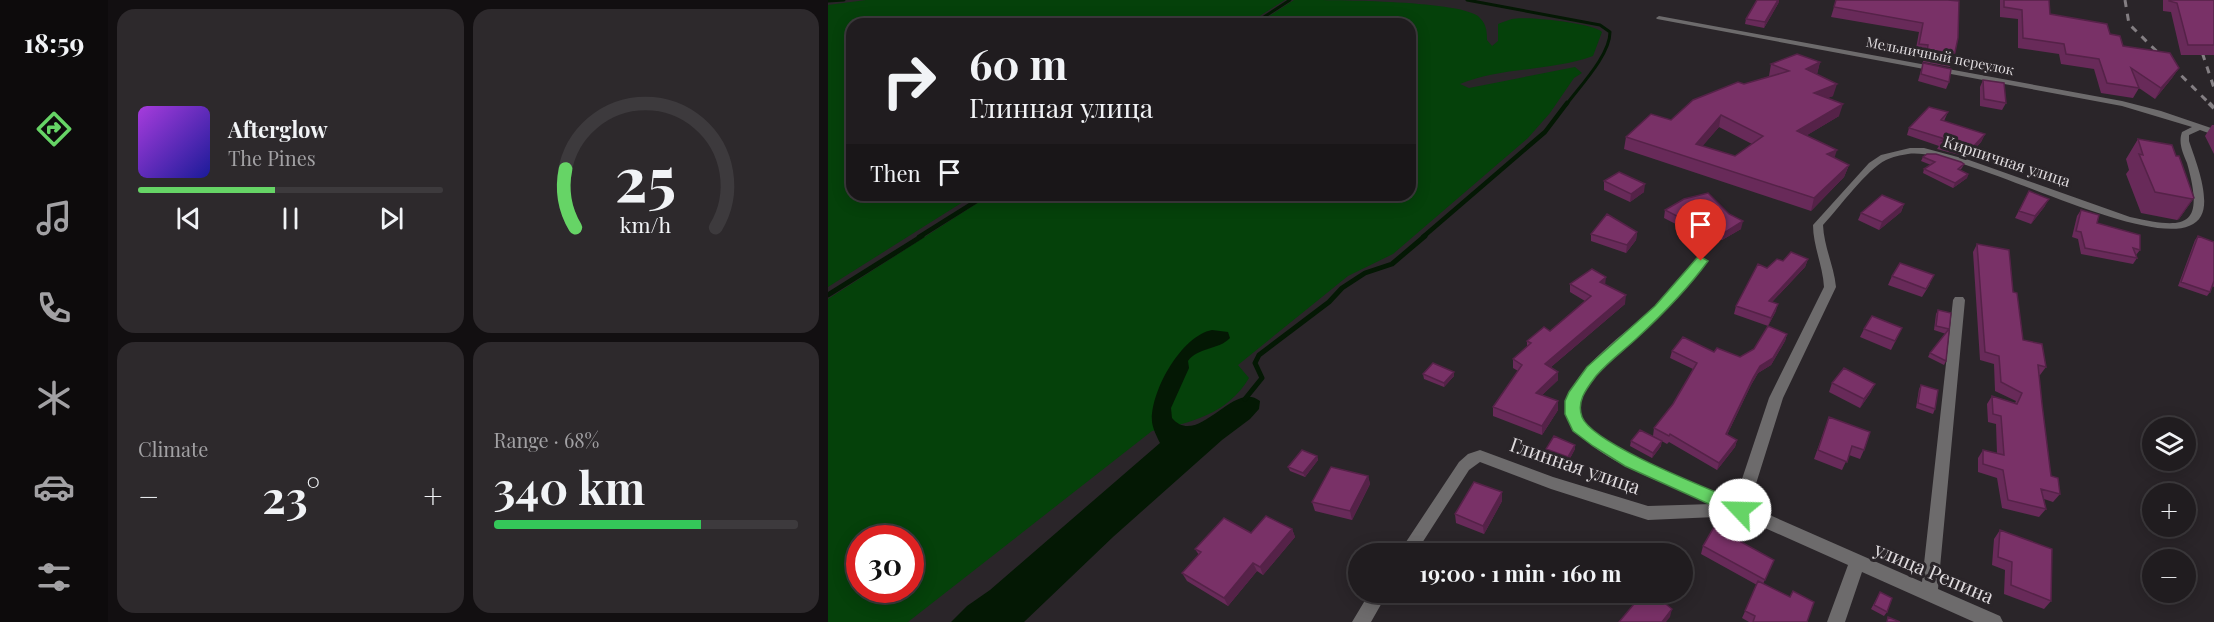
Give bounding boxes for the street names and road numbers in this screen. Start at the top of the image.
street label: Мельничный переулок [1864,32,2016,79]
street label: Кирпичная улица [1941,130,2073,191]
street label: Глинная улица [1507,430,1644,500]
street label: улица Репина [1870,534,1999,609]

